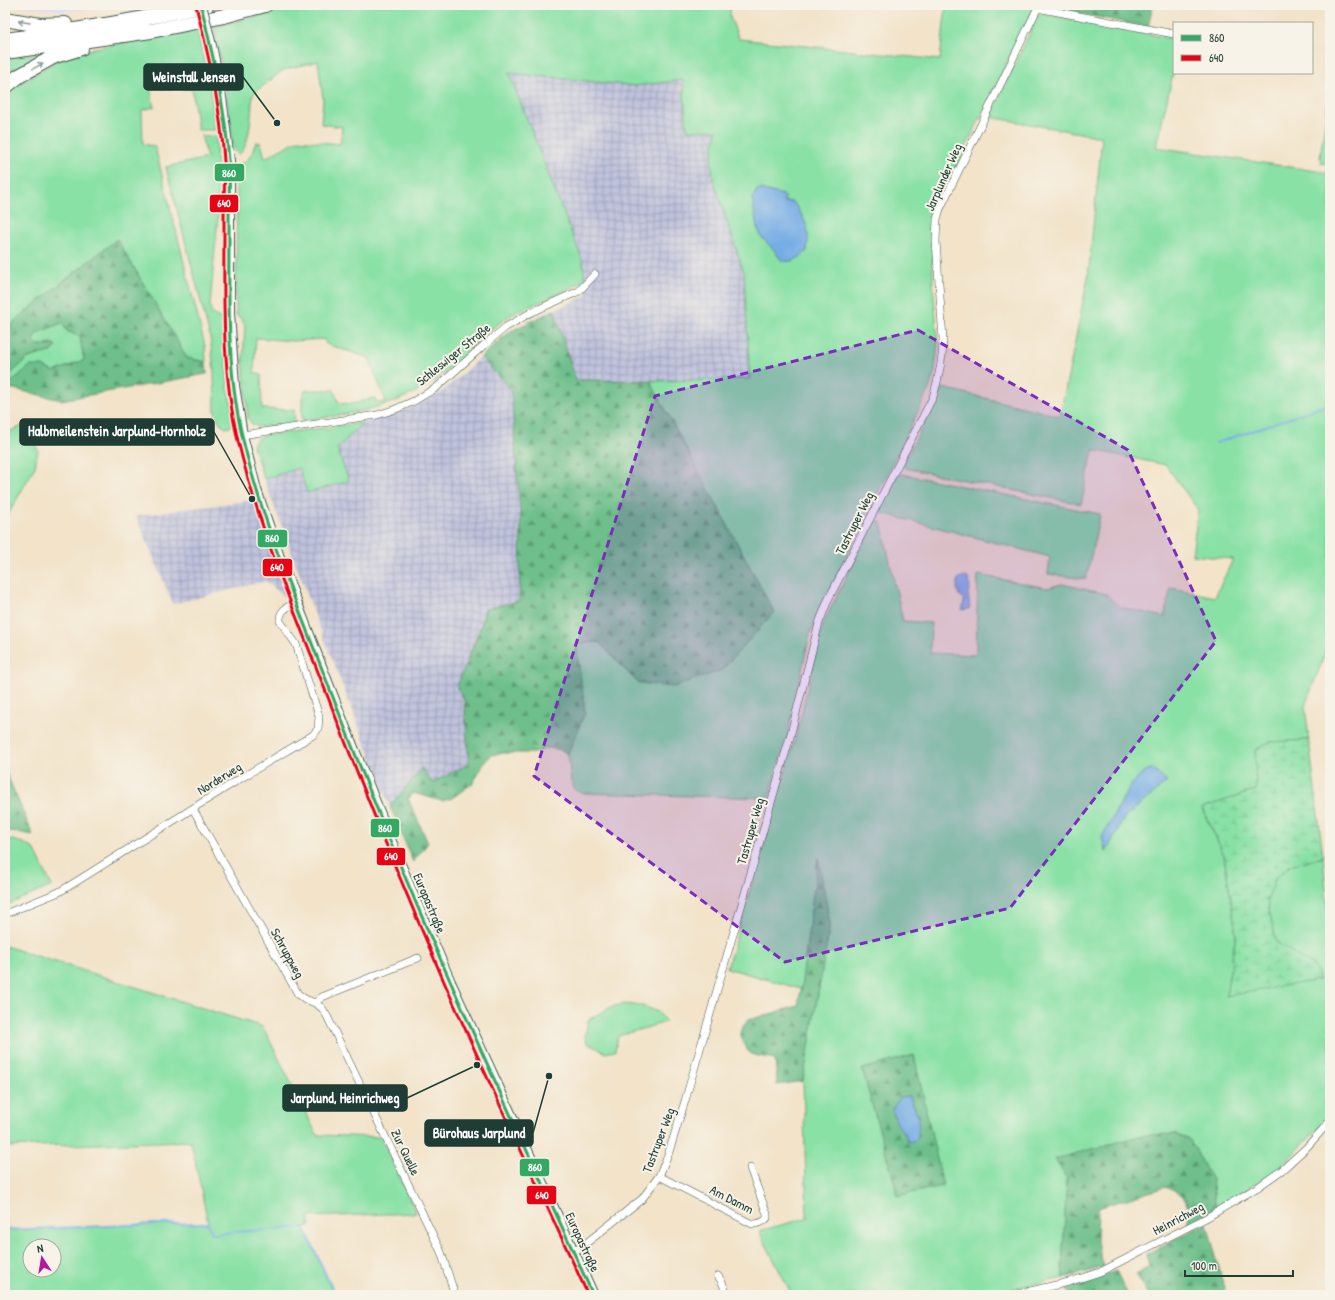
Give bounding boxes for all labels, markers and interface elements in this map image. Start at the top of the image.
one-way arrow [18,18,31,26]
legend [1173,22,1313,74]
text: 860 [1209,29,1224,46]
text: 640 [1209,49,1224,66]
one-way arrow [31,61,43,69]
callout: Weinstall Jensen [144,64,243,90]
text: Weinstall Jensen [153,67,235,86]
street label: Jarplunder Weg [920,140,966,214]
line badge: 860 [214,163,245,182]
text: 860 [222,166,236,180]
line badge: 640 [209,194,239,213]
text: 640 [217,196,231,210]
street label: Schleswiger Straße [412,318,494,390]
callout: Halbmeilenstein Jarplund-Hornholz [20,419,214,445]
text: Halbmeilenstein Jarplund-Hornholz [28,421,206,442]
street label: Tastruper Weg [830,488,878,558]
line badge: 860 [257,529,288,548]
text: 860 [265,531,279,545]
line badge: 640 [262,558,293,577]
text: 640 [270,560,284,574]
street label: Norderweg [193,757,245,799]
street label: Tastruper Weg [732,795,768,866]
line badge: 860 [370,818,400,838]
text: 860 [378,821,392,835]
line badge: 640 [376,847,406,866]
text: 640 [384,849,398,863]
street label: Europastraße [409,870,451,936]
street label: Schruppweg [267,925,309,982]
callout: Jarplund, Heinrichweg [283,1085,407,1111]
text: Jarplund, Heinrichweg [291,1088,399,1109]
street label: Tastruper Weg [637,1105,679,1175]
callout: Bürohaus Jarplund [425,1120,533,1146]
text: Bürohaus Jarplund [433,1123,526,1144]
street label: Zur Quelle [387,1126,425,1178]
line badge: 860 [519,1158,550,1177]
text: 860 [528,1160,542,1174]
street label: Am Damm [707,1180,757,1218]
line badge: 640 [526,1185,557,1205]
text: 640 [535,1188,549,1202]
street label: Heinrichweg [1149,1197,1207,1239]
street label: Europastraße [561,1209,605,1275]
north arrow [22,1238,62,1278]
text: N [36,1241,44,1256]
scale bar [1185,1252,1293,1278]
text: 100 m [1191,1257,1217,1274]

